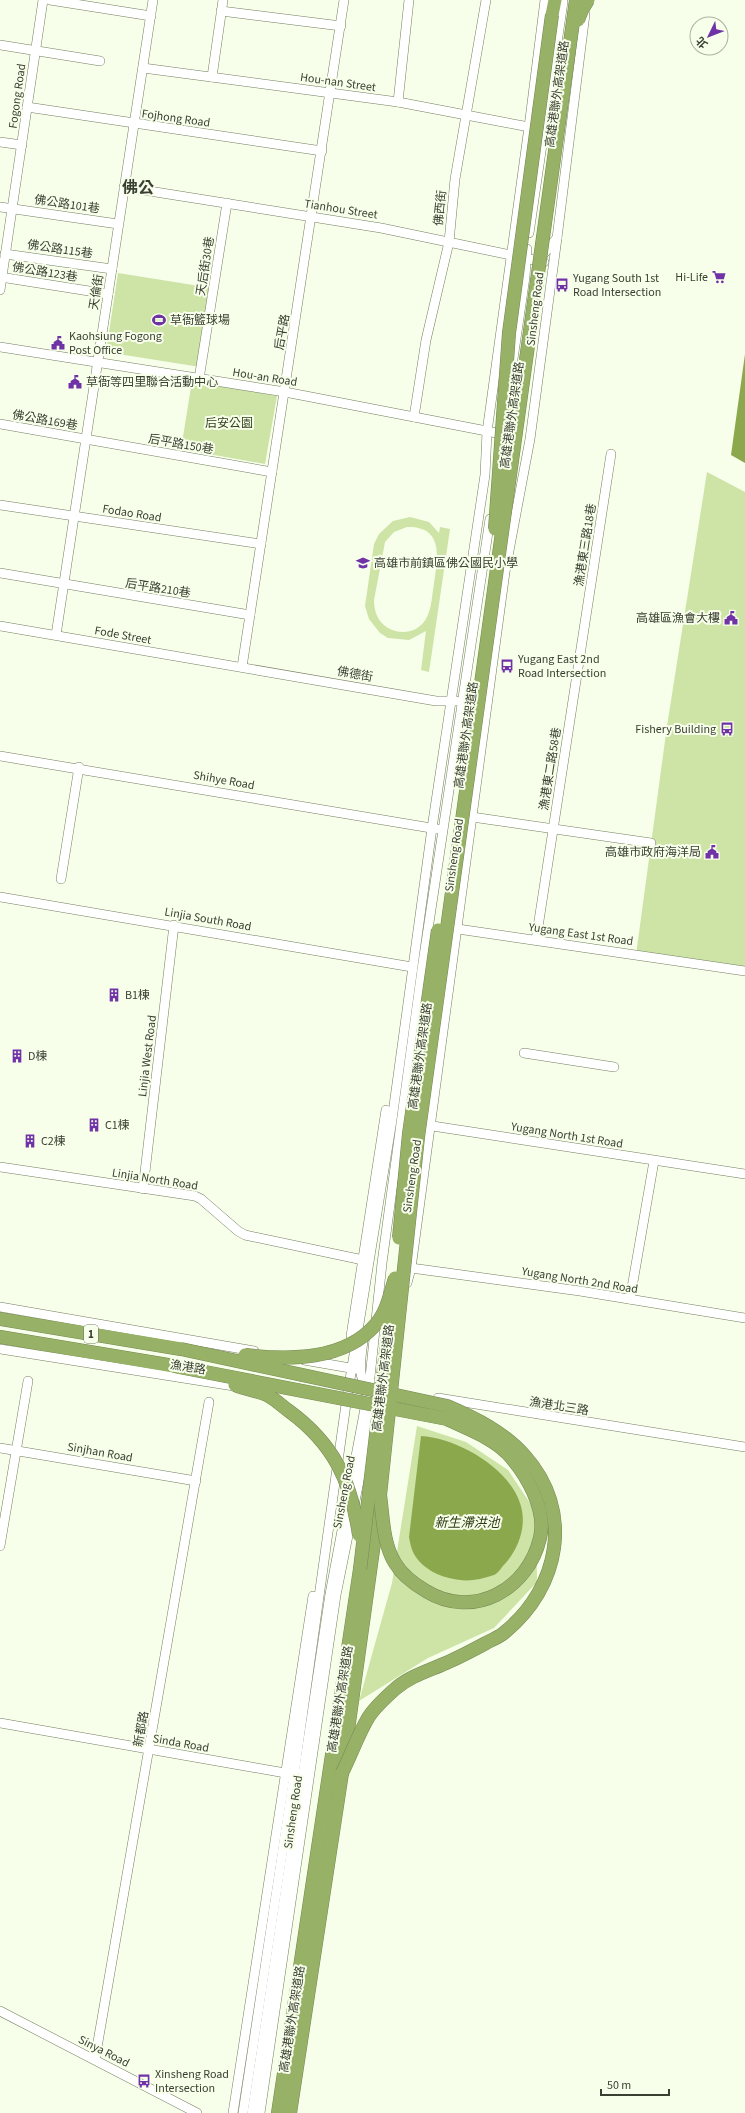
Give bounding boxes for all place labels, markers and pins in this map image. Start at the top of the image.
place label: Hi-Life [675,269,708,286]
supermarket icon: Hi-Life [711,269,727,285]
place label: Yugang South 1st Road Intersection [572,270,661,301]
bus stop icon: Yugang South 1st Road Intersection [554,277,570,293]
sports icon: 草衙籃球場 [151,312,167,328]
place label: 草衙籃球場 [170,312,230,329]
place label: Kaohsiung Fogong Post Office [69,328,162,359]
public building icon: Kaohsiung Fogong Post Office [50,335,66,351]
public building icon: 草衙等四里聯合活動中心 [67,374,83,390]
place label: 草衙等四里聯合活動中心 [86,374,218,391]
school or university icon: 高雄市前鎮區佛公國民小學 [355,555,371,571]
place label: 高雄市前鎮區佛公國民小學 [374,555,518,572]
place label: 高雄區漁會大樓 [636,610,720,627]
public building icon: 高雄區漁會大樓 [723,610,739,626]
place label: Yugang East 2nd Road Intersection [517,651,606,682]
bus stop icon: Yugang East 2nd Road Intersection [499,658,515,674]
place label: Fishery Building [635,721,716,738]
bus stop icon: Fishery Building [719,721,735,737]
place label: 高雄市政府海洋局 [605,844,701,861]
public building icon: 高雄市政府海洋局 [704,844,720,860]
building icon: B1棟 [106,987,122,1003]
place label: B1棟 [125,987,150,1004]
building icon: D棟 [9,1048,25,1064]
place label: D棟 [28,1048,47,1065]
building icon: C1棟 [86,1117,102,1133]
place label: C1棟 [105,1117,130,1134]
building icon: C2棟 [22,1133,38,1149]
place label: C2棟 [41,1133,66,1150]
place label: Xinsheng Road Intersection [155,2066,229,2097]
bus stop icon: Xinsheng Road Intersection [136,2073,152,2089]

